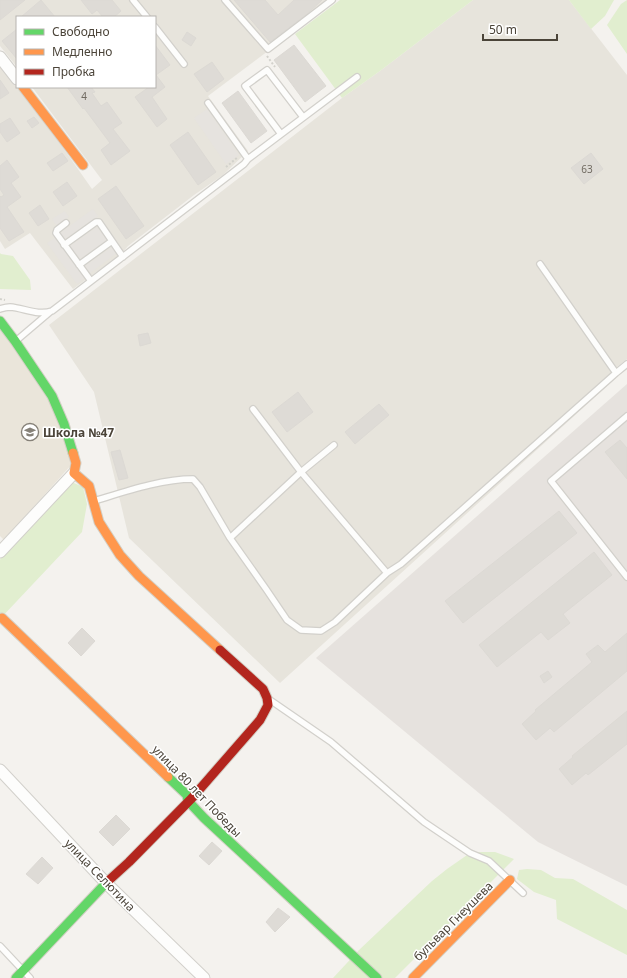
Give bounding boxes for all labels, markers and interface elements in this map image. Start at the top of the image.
legend [16,16,156,88]
scale bar [483,16,557,42]
text: 50 m [489,21,517,38]
text: Свободно [52,23,110,40]
text: Медленно [52,43,112,60]
text: Пробка [52,63,95,80]
house number: 4 [81,89,87,103]
house number: 63 [581,162,593,176]
school or university icon: Школа №47 [20,422,40,442]
place label: Школа №47 [43,424,114,441]
street label: улица 80 лет Победы [148,741,246,841]
street label: улица Селютина [61,835,139,915]
street label: бульвар Гнеушева [410,878,496,964]

